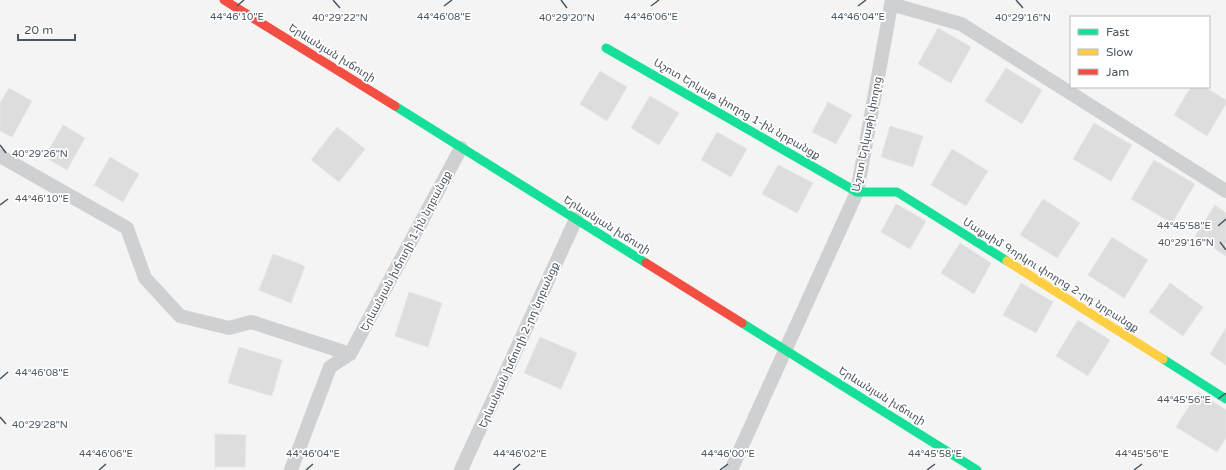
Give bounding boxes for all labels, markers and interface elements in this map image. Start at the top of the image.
text: 44°46'10"E [210,11,264,23]
text: 44°46'08"E [417,11,471,23]
text: 44°46'06"E [624,11,678,23]
text: 44°46'04"E [831,11,885,23]
text: 40°29'22"N [312,12,368,24]
text: 40°29'20"N [539,12,595,24]
text: 40°29'16"N [995,12,1051,24]
scale bar [18,16,75,42]
legend [1070,16,1210,88]
street label: Երևանյան խճուղի [286,21,378,85]
text: 20 m [24,23,53,37]
text: Fast [1106,25,1130,39]
text: Slow [1106,45,1133,59]
street label: Աշոտ Երկաթ փողոց 1-ին նրբանցք [651,56,823,162]
text: Jam [1106,65,1129,79]
street label: Աշոտ Երկաթի փողոց [849,75,885,193]
text: 40°29'26"N [12,148,68,160]
street label: Երևանյան խճուղի 1-ին նրբանցք [358,168,454,334]
text: 44°46'10"E [15,193,69,205]
street label: Երևանյան խճուղի [561,193,653,257]
street label: Մաքսիմ Գորկու փողոց 2-րդ նրբանցք [961,215,1141,335]
text: 44°45'58"E [1157,220,1211,232]
text: 40°29'16"N [1158,237,1214,249]
street label: Երևանյան խճուղի 2-րդ նրբանցք [476,260,562,430]
street label: Երևանյան խճուղի [836,364,928,428]
text: 44°46'08"E [15,367,69,379]
text: 44°45'56"E [1157,394,1211,406]
text: 40°29'28"N [12,419,68,431]
text: 44°46'06"E [79,448,133,460]
text: 44°46'04"E [286,448,340,460]
text: 44°46'02"E [493,448,547,460]
text: 44°46'00"E [701,448,755,460]
text: 44°45'58"E [908,448,962,460]
text: 44°45'56"E [1115,448,1169,460]

